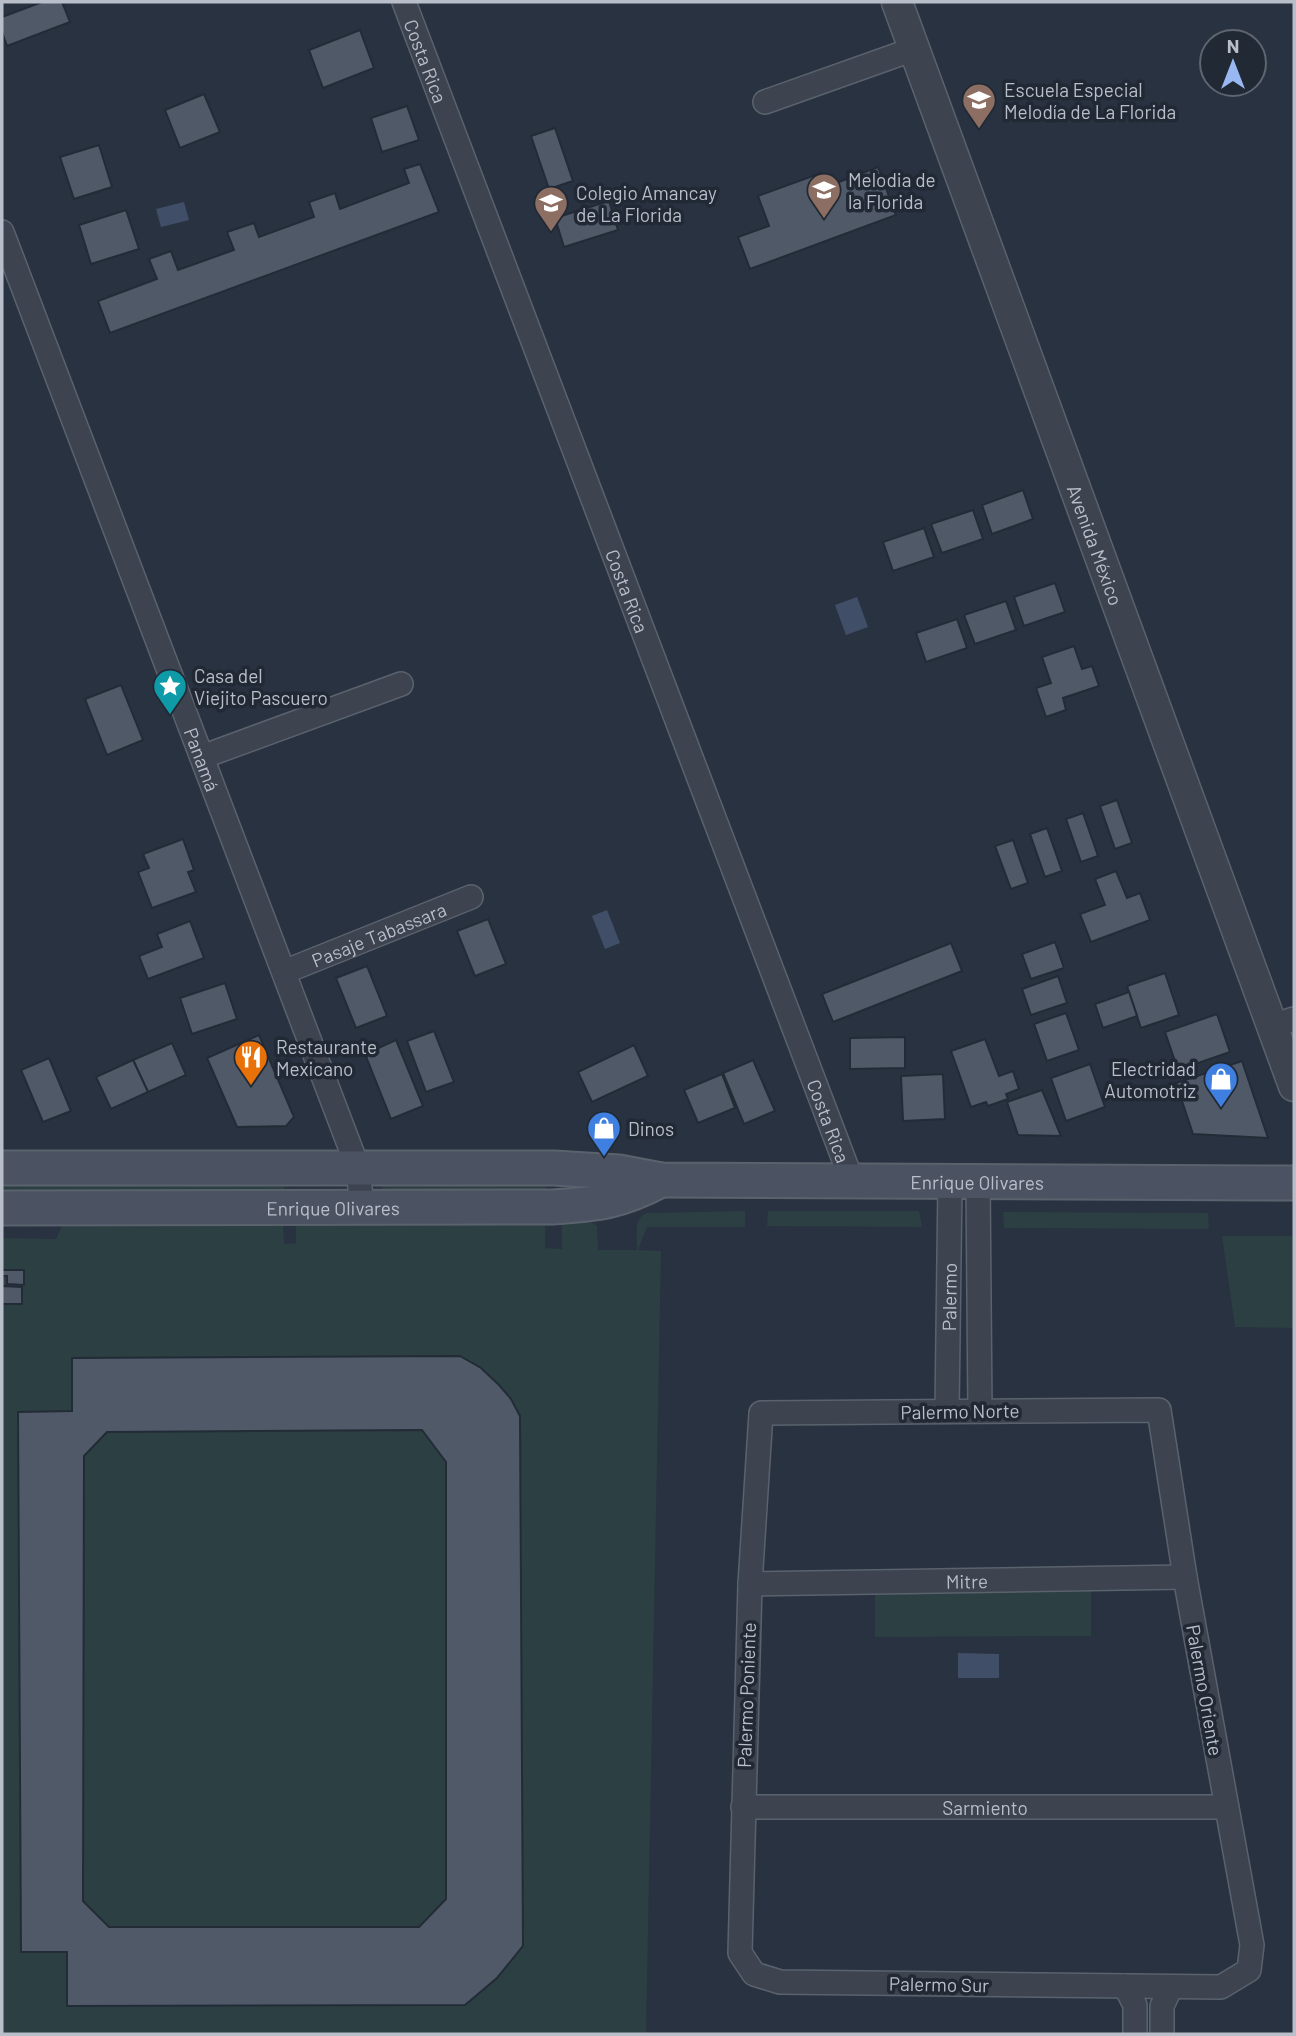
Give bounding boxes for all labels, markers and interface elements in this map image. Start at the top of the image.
street label: Costa Rica [400,16,453,106]
north arrow [1198,28,1268,98]
text: N [1227,34,1239,57]
place label: Escuela Especial Melodía de La Florida [1004,78,1176,123]
school or university icon: Escuela Especial Melodía de La Florida [960,81,998,130]
place label: Melodia de la Florida [848,168,936,213]
school or university icon: Melodia de la Florida [805,171,843,220]
place label: Colegio Amancay de La Florida [576,181,717,226]
school or university icon: Colegio Amancay de La Florida [532,184,570,233]
street label: Avenida México [1063,481,1128,608]
street label: Costa Rica [601,546,654,636]
place label: Casa del Viejito Pascuero [194,664,328,709]
place icon: Casa del Viejito Pascuero [151,667,189,716]
street label: Panamá [180,724,225,794]
street label: Pasaje Tabassara [308,897,449,971]
place label: Restaurante Mexicano [276,1035,377,1080]
restaurant icon: Restaurante Mexicano [232,1038,270,1087]
place label: Electridad Automotriz [1104,1057,1196,1102]
shop icon: Electridad Automotriz [1202,1060,1240,1109]
street label: Costa Rica [803,1076,855,1166]
shop icon: Dinos [585,1109,623,1158]
place label: Dinos [628,1117,674,1140]
street label: Enrique Olivares [910,1170,1044,1193]
street label: Enrique Olivares [266,1196,400,1219]
street label: Palermo [937,1263,960,1331]
street label: Palermo Norte [900,1398,1020,1424]
street label: Mitre [946,1569,988,1592]
street label: Palermo Poniente [732,1622,760,1768]
street label: Palermo Oriente [1182,1623,1228,1757]
street label: Sarmiento [942,1796,1028,1819]
street label: Palermo Sur [889,1972,989,1996]

